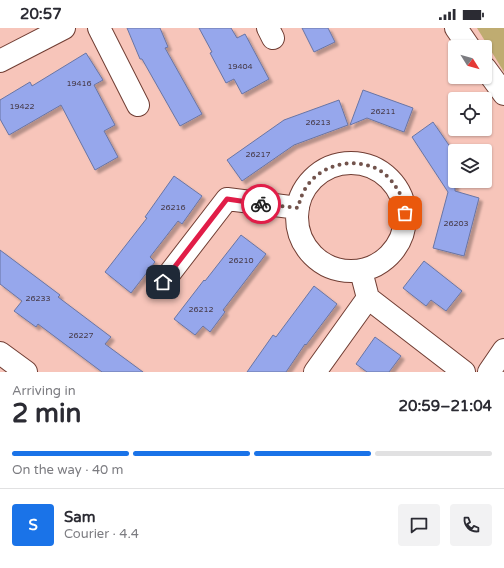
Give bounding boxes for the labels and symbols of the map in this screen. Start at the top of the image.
north arrow [448,40,492,84]
house number: 19404 [227,62,253,71]
house number: 19416 [66,79,92,88]
house number: 19422 [9,102,35,111]
house number: 26211 [370,107,396,116]
house number: 26213 [305,118,331,127]
house number: 26217 [245,150,271,159]
courier [241,184,281,224]
pin [388,196,422,230]
house number: 26216 [160,203,186,212]
house number: 26203 [443,219,469,228]
house number: 26210 [228,256,254,265]
pin [146,265,180,299]
house number: 26233 [25,294,51,303]
house number: 26212 [188,305,214,314]
house number: 26227 [68,331,94,340]

